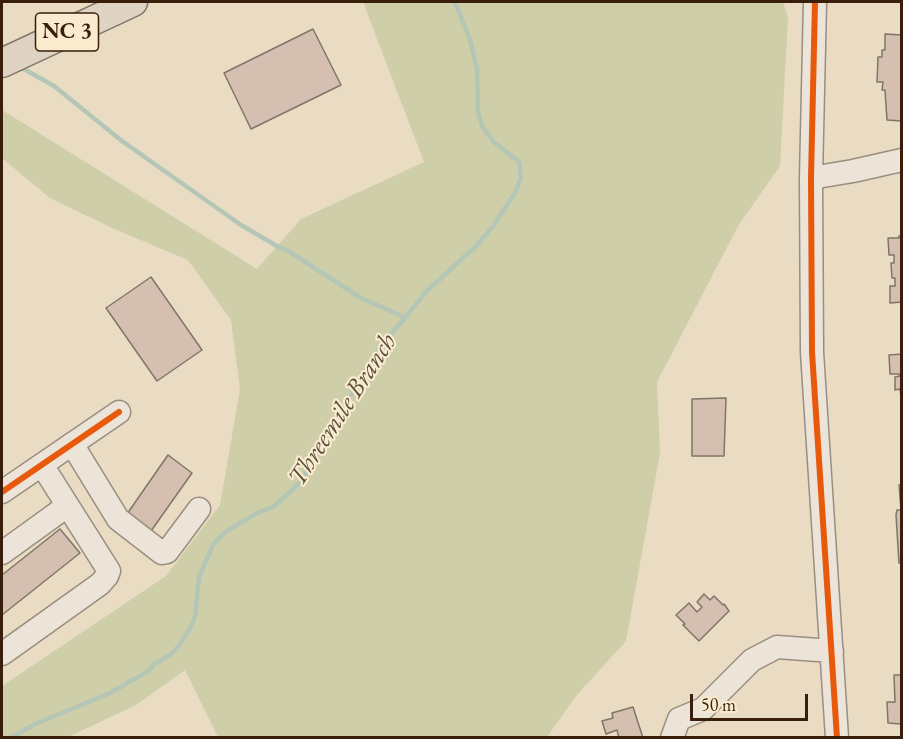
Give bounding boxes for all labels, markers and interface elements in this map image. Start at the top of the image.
road number: NC 3 [36,13,98,51]
water label: Threemile Branch [282,328,404,492]
scale bar [693,682,812,720]
text: 50 m [701,693,736,716]

